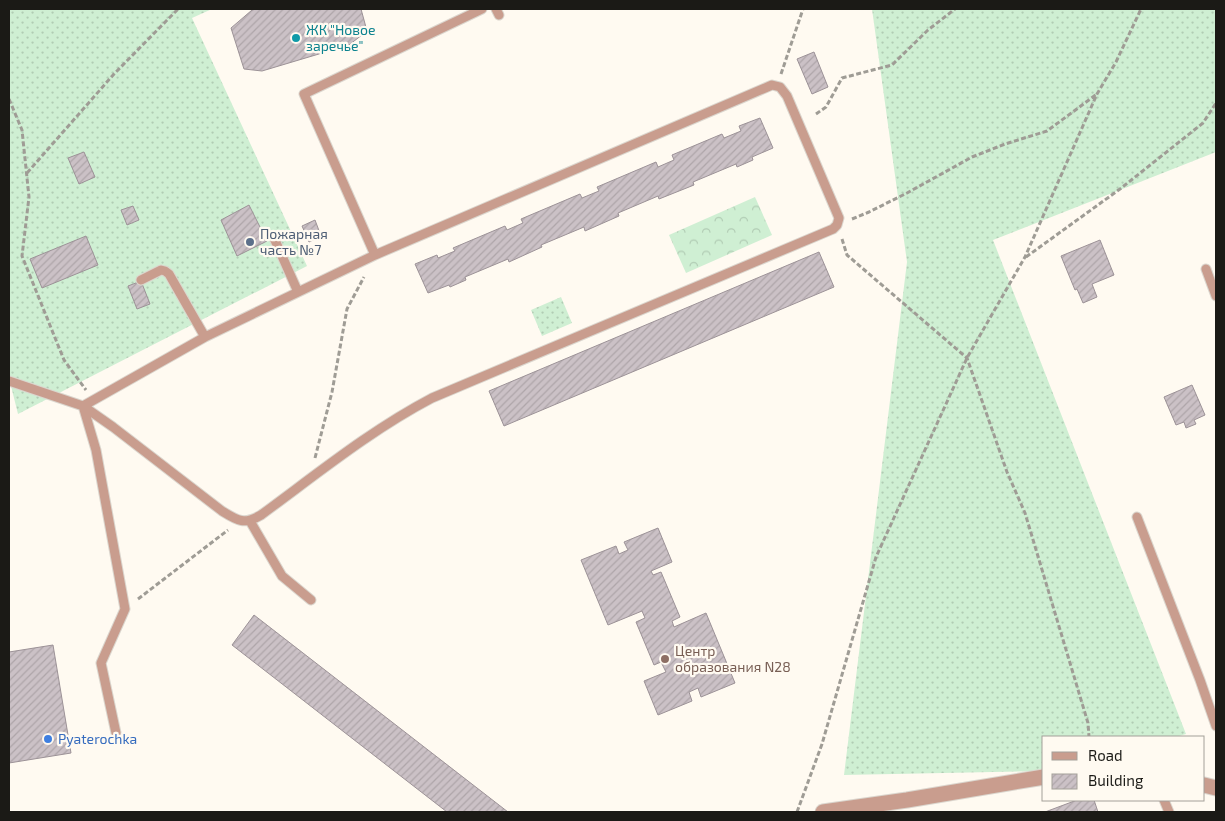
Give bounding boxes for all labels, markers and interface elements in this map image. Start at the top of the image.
place label: ЖК "Новое заречье" [306,21,376,54]
marker: ЖК "Новое заречье" [290,32,302,44]
place label: Пожарная часть №7 [260,225,328,258]
marker: Пожарная часть №7 [244,236,256,248]
place label: Центр образования N28 [675,642,791,675]
marker: Центр образования N28 [659,653,671,665]
place label: Pyaterochka [58,730,137,747]
marker: Pyaterochka [42,733,54,745]
legend [1042,736,1205,801]
text: Road [1088,746,1123,764]
text: Building [1088,771,1144,789]

